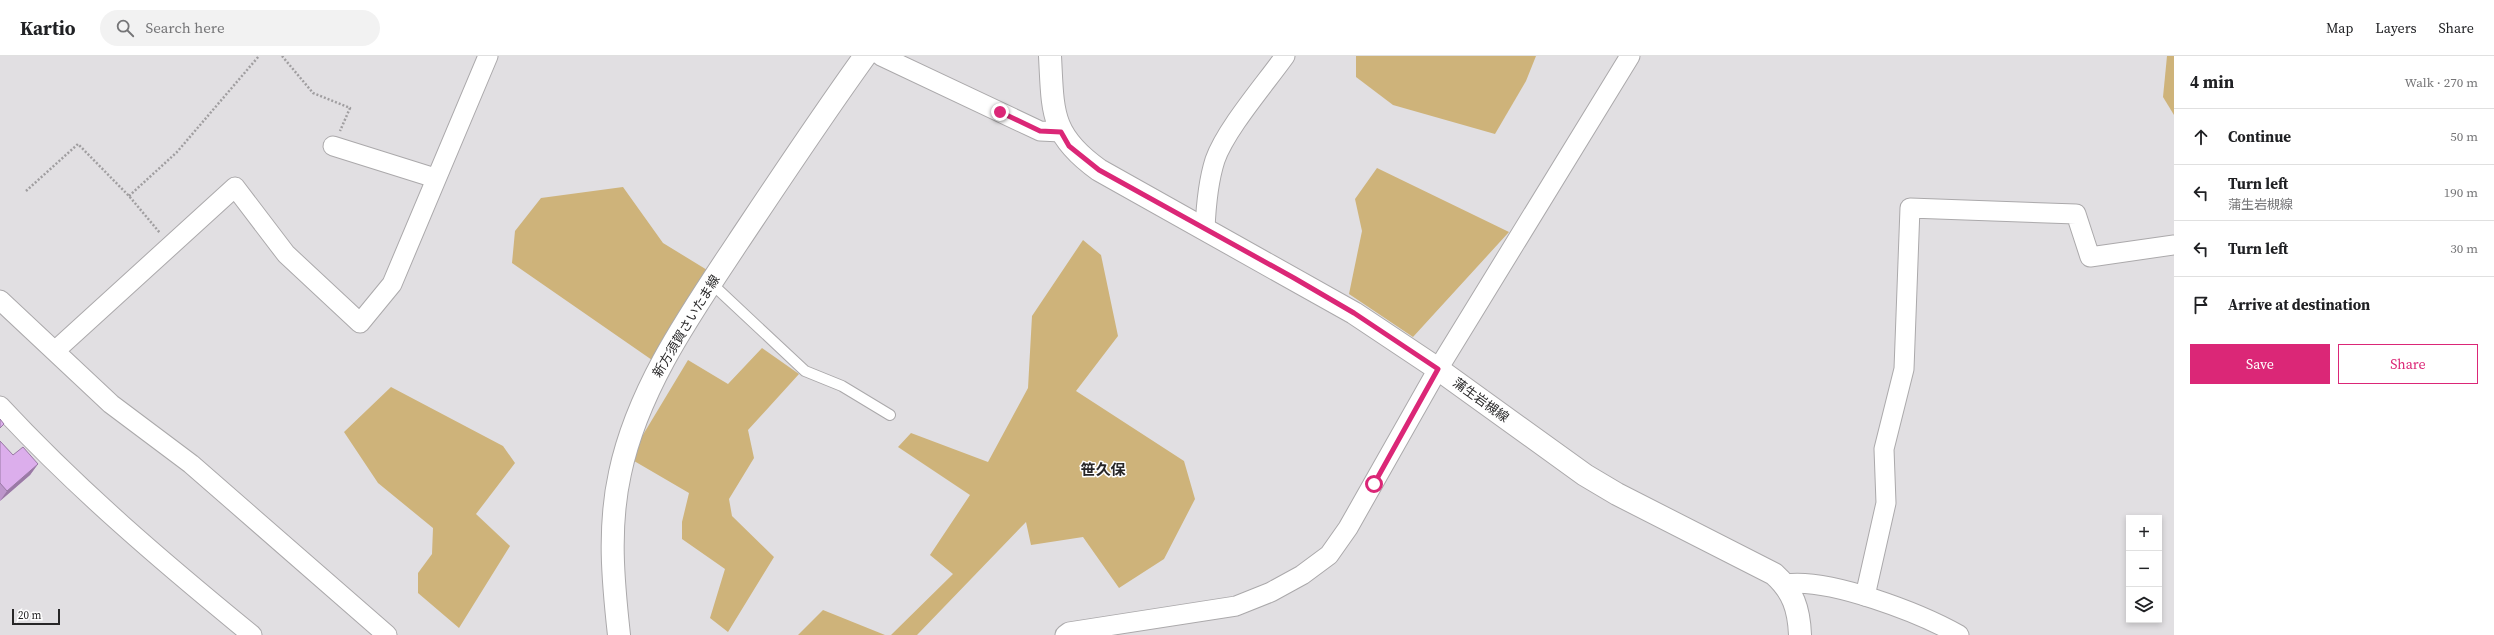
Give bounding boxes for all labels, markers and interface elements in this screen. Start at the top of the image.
search box [100,10,380,46]
text: Kartio [20,15,76,41]
icon: search [114,17,136,39]
text: Search here [146,17,225,38]
text: Map [2326,18,2353,38]
text: Layers [2375,18,2417,38]
text: Share [2439,18,2474,38]
text: 4 min [2190,70,2234,94]
text: Walk · 270 m [2405,74,2478,91]
route end [991,103,1009,121]
icon: ahead [2190,126,2212,148]
text: Continue [2228,126,2291,147]
text: 50 m [2450,128,2478,145]
text: Turn left [2228,173,2288,194]
icon: left [2190,182,2212,204]
text: 190 m [2444,184,2478,201]
text: 蒲生岩槻線 [2228,196,2293,213]
icon: left [2190,238,2212,260]
text: Turn left [2228,238,2288,259]
text: 30 m [2450,240,2478,257]
street label: 新方須賀さいたま線 [649,272,723,380]
icon: arrive [2190,294,2212,316]
text: Arrive at destination [2228,294,2370,315]
button: Save [2190,344,2330,384]
button: Share [2338,344,2478,384]
street label: 蒲生岩槻線 [1450,374,1512,426]
district label: 笹久保 [1080,459,1126,480]
route start [1365,475,1383,493]
map controls [2126,515,2162,623]
button: + [2126,515,2162,551]
button: − [2126,551,2162,587]
button: layers [2126,587,2162,623]
scale bar [12,607,60,626]
text: 20 m [18,608,41,623]

